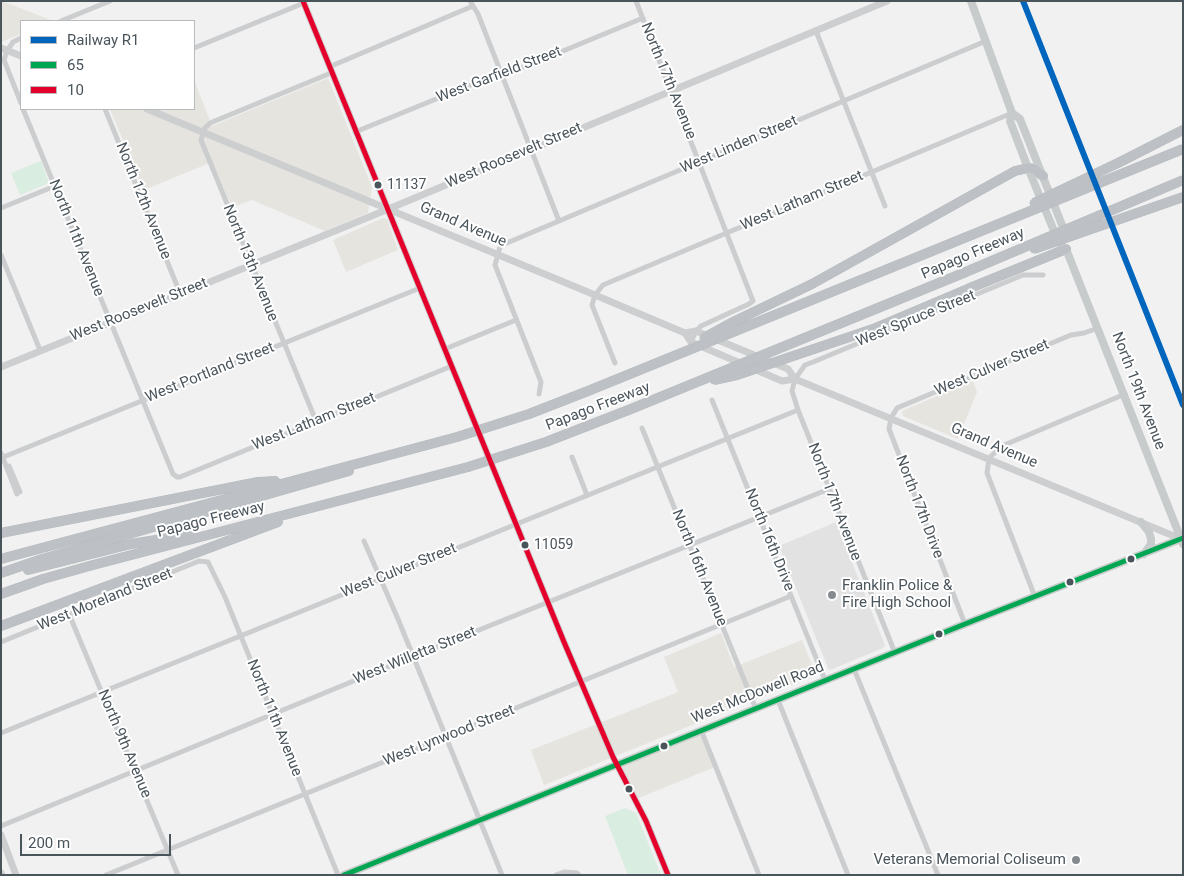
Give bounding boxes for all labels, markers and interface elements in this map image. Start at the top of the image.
legend [20,20,195,110]
street label: North 17th Avenue [636,20,700,142]
text: Railway R1 [67,31,140,49]
street label: West Garfield Street [434,43,564,107]
text: 65 [67,56,84,74]
text: 10 [67,81,84,99]
street label: West Linden Street [678,112,800,178]
street label: West Roosevelt Street [443,119,585,193]
street label: North 12th Avenue [111,140,175,262]
street label: West Latham Street [738,167,866,235]
street label: North 11th Avenue [44,177,108,299]
place label: 11137 [387,177,426,193]
marker: 11137 [373,180,383,190]
street label: Grand Avenue [417,199,509,251]
street label: North 13th Avenue [218,202,282,324]
street label: Papago Freeway [919,224,1027,284]
street label: West Roosevelt Street [68,274,210,346]
street label: West Spruce Street [854,287,978,351]
street label: North 19th Avenue [1107,330,1169,452]
street label: West Culver Street [932,336,1052,400]
street label: West Portland Street [143,339,277,407]
street label: Papago Freeway [543,379,653,435]
street label: West Latham Street [250,389,378,455]
street label: Grand Avenue [948,420,1040,472]
street label: North 17th Avenue [803,441,865,563]
street label: North 17th Drive [891,453,947,561]
street label: North 16th Drive [740,486,798,594]
street label: Papago Freeway [155,498,267,542]
street label: North 16th Avenue [667,507,731,629]
place label: 11059 [534,537,573,553]
street label: West Culver Street [339,540,459,602]
marker: 11059 [520,540,530,550]
unlabelled marker [1126,554,1136,564]
street label: West Moreland Street [35,565,175,635]
place label: Franklin Police & Fire High School [842,577,952,612]
unlabelled marker [1065,577,1075,587]
marker: Franklin Police & Fire High School [826,589,838,601]
street label: West Willetta Street [351,623,479,689]
unlabelled marker [934,629,944,639]
street label: North 11th Avenue [242,657,306,779]
street label: West McDowell Road [689,658,827,728]
street label: North 9th Avenue [93,687,155,801]
street label: West Lynwood Street [381,701,517,771]
unlabelled marker [659,741,669,751]
unlabelled marker [624,784,634,794]
scale bar [22,824,174,856]
text: 200 m [28,834,70,852]
place label: Veterans Memorial Coliseum [874,851,1066,869]
marker: Veterans Memorial Coliseum [1070,854,1082,866]

